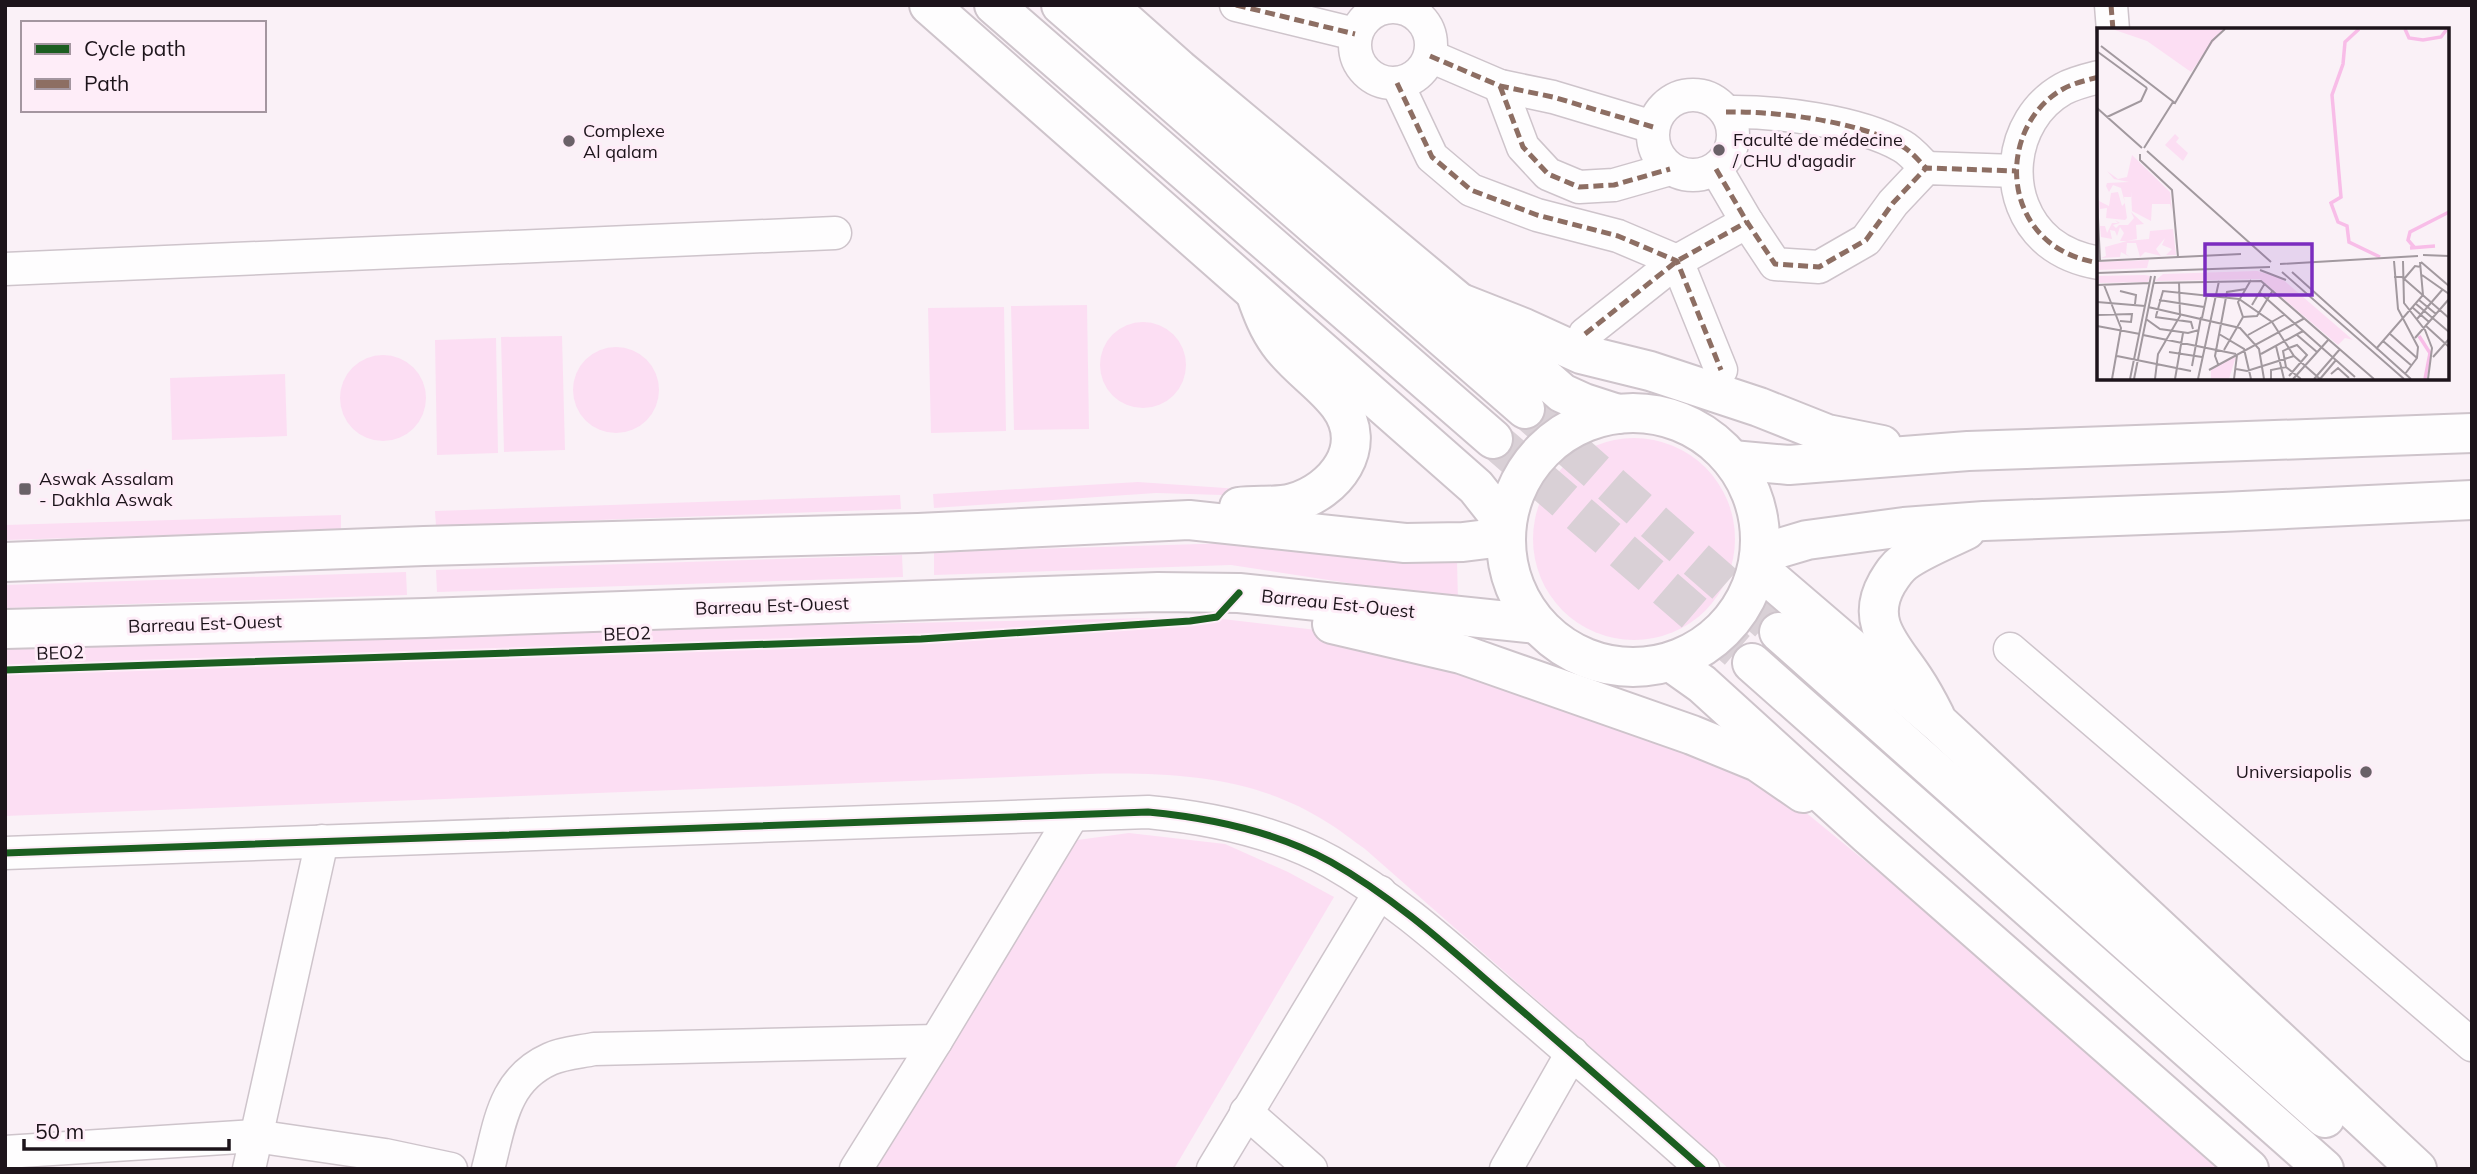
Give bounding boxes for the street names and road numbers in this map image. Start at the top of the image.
street label: Barreau Est-Ouest [1260,584,1416,623]
street label: Barreau Est-Ouest [695,591,849,620]
street label: Barreau Est-Ouest [128,609,282,638]
street label: BEO2 [603,621,651,646]
street label: BEO2 [36,640,84,665]

